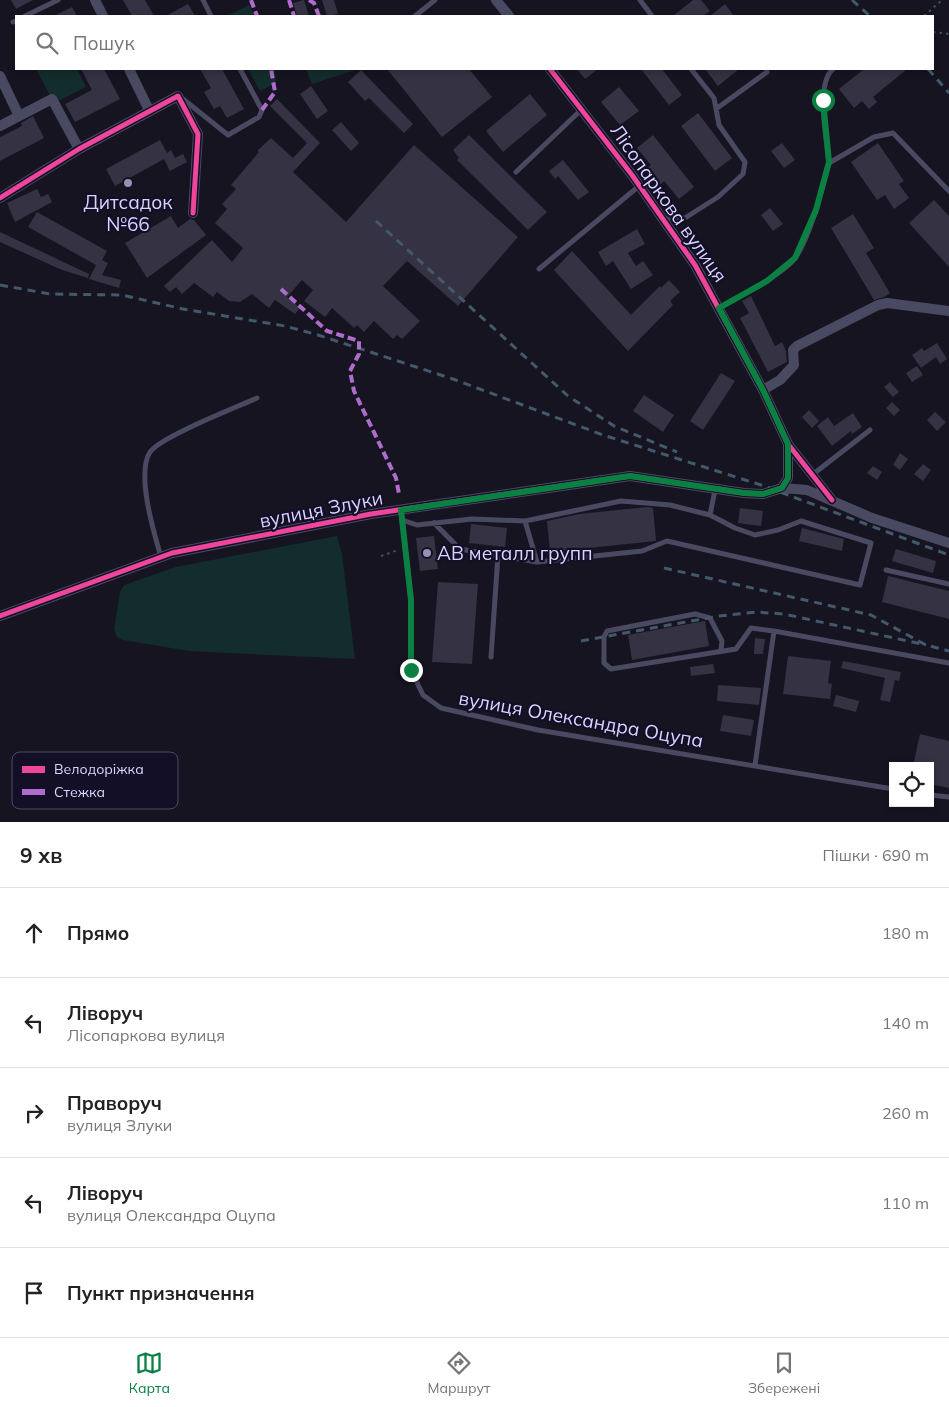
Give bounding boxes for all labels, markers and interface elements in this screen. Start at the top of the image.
search box [15,15,934,70]
icon: search [33,29,61,57]
text: Пошук [73,31,135,55]
route start [812,89,835,112]
street label: Лісопаркова вулиця [605,119,733,287]
marker: Дитсадок №66 [122,177,134,189]
place label: Дитсадок №66 [83,190,173,236]
street label: вулиця Злуки [257,485,385,533]
place label: АВ металл групп [437,541,592,565]
marker: АВ металл групп [421,547,433,559]
route end [400,659,423,682]
street label: вулиця Олександра Оцупа [457,686,705,752]
legend [12,752,178,809]
text: Велодоріжка [54,760,144,778]
map controls [889,762,934,807]
button: locate [889,762,934,807]
text: Стежка [54,783,105,801]
text: 9 хв [20,842,62,868]
text: Пішки · 690 m [823,845,929,865]
icon: ahead [20,919,48,947]
text: Прямо [67,921,129,945]
text: 180 m [882,923,929,943]
text: Ліворуч [67,1001,143,1025]
icon: left [20,1009,48,1037]
text: 140 m [882,1013,929,1033]
text: Лісопаркова вулиця [67,1025,225,1045]
text: Праворуч [67,1091,162,1115]
icon: right [20,1099,48,1127]
text: 260 m [882,1103,929,1123]
text: вулиця Злуки [67,1115,172,1135]
text: Ліворуч [67,1181,143,1205]
icon: left [20,1189,48,1217]
text: 110 m [882,1193,929,1213]
text: вулиця Олександра Оцупа [67,1205,276,1225]
icon: arrive [20,1279,48,1307]
text: Пункт призначення [67,1281,255,1305]
tab: Карта [129,1349,170,1397]
tab: Маршрут [427,1349,490,1397]
tab: Збережені [748,1349,820,1397]

